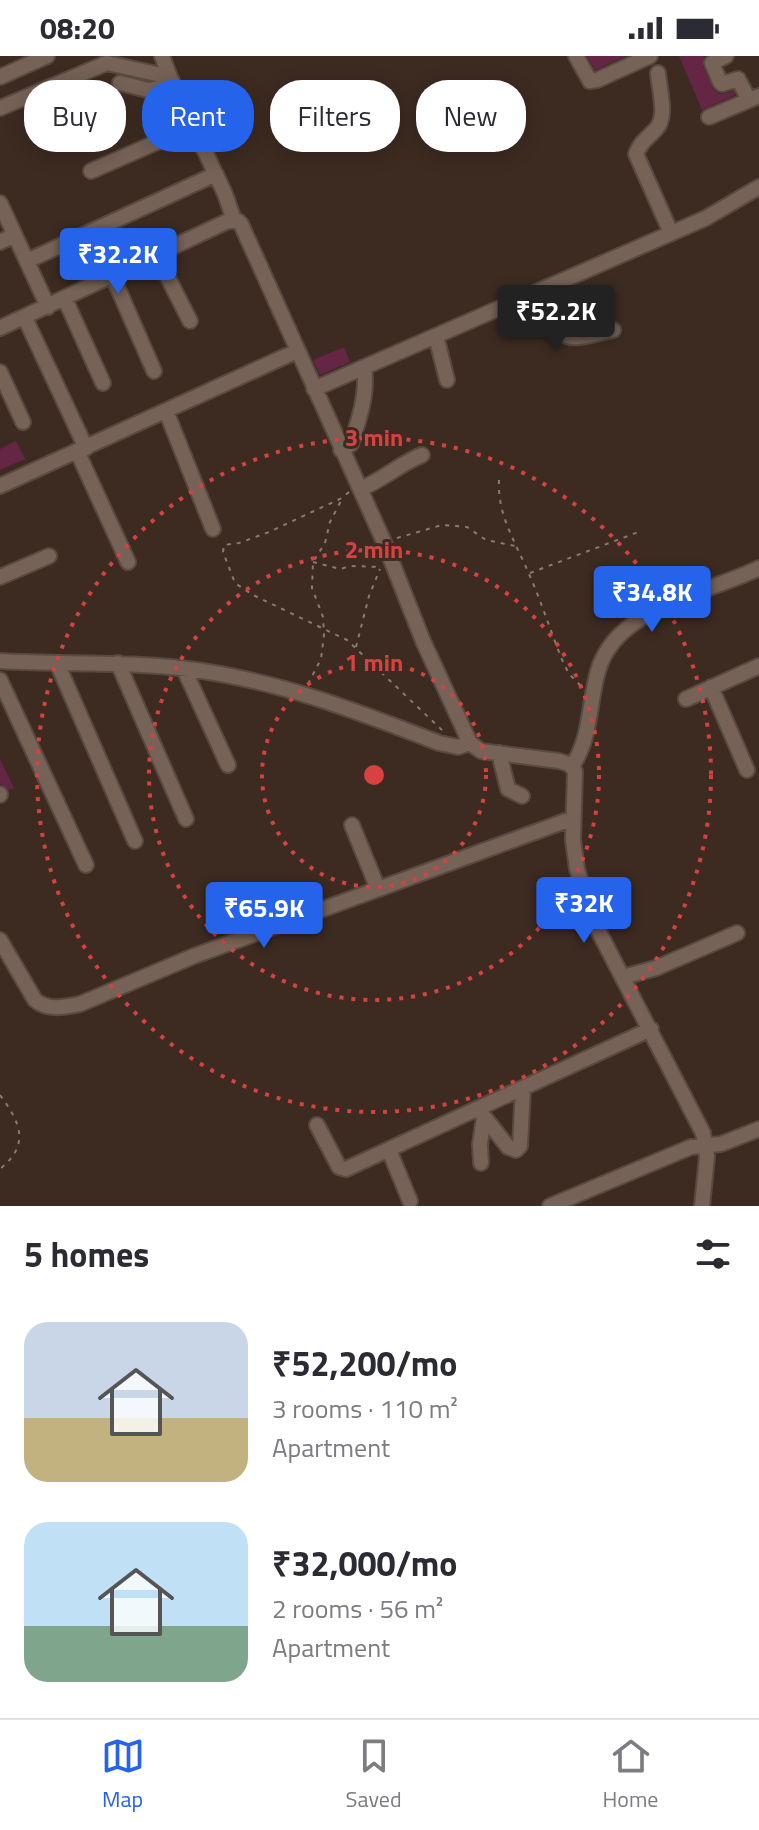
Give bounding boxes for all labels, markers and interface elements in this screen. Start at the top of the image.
text: 08:20 [40,5,115,51]
chip: Buy [24,80,126,152]
chip: Rent [142,80,254,152]
chip: Filters [270,80,400,152]
chip: New [416,80,526,152]
pin: ₹32.2K [53,228,183,296]
text: ₹32.2K [78,234,158,273]
pin: ₹52.2K [491,285,621,353]
text: ₹52.2K [516,291,596,330]
text: 3 min [345,419,403,455]
text: 2 min [345,531,403,567]
pin: ₹34.8K [587,566,717,634]
text: ₹34.8K [612,572,692,611]
text: 1 min [345,644,403,680]
centre of rings [360,761,388,789]
pin: ₹32K [537,877,631,945]
pin: ₹65.9K [199,882,329,950]
text: ₹32K [554,883,614,922]
text: ₹65.9K [224,888,304,927]
text: 5 homes [24,1228,149,1280]
icon: filters [691,1232,735,1276]
text: ₹52,200/mo [272,1337,457,1389]
icon: home [88,1354,184,1450]
text: 3 rooms · 110 m² [272,1389,458,1428]
text: Apartment [272,1428,390,1467]
text: ₹32,000/mo [272,1537,457,1589]
icon: home [88,1554,184,1650]
text: 2 rooms · 56 m² [272,1589,443,1628]
text: Apartment [272,1628,390,1667]
tab: Map [101,1734,145,1816]
tab: Saved [346,1734,402,1816]
tab: Home [603,1734,658,1816]

